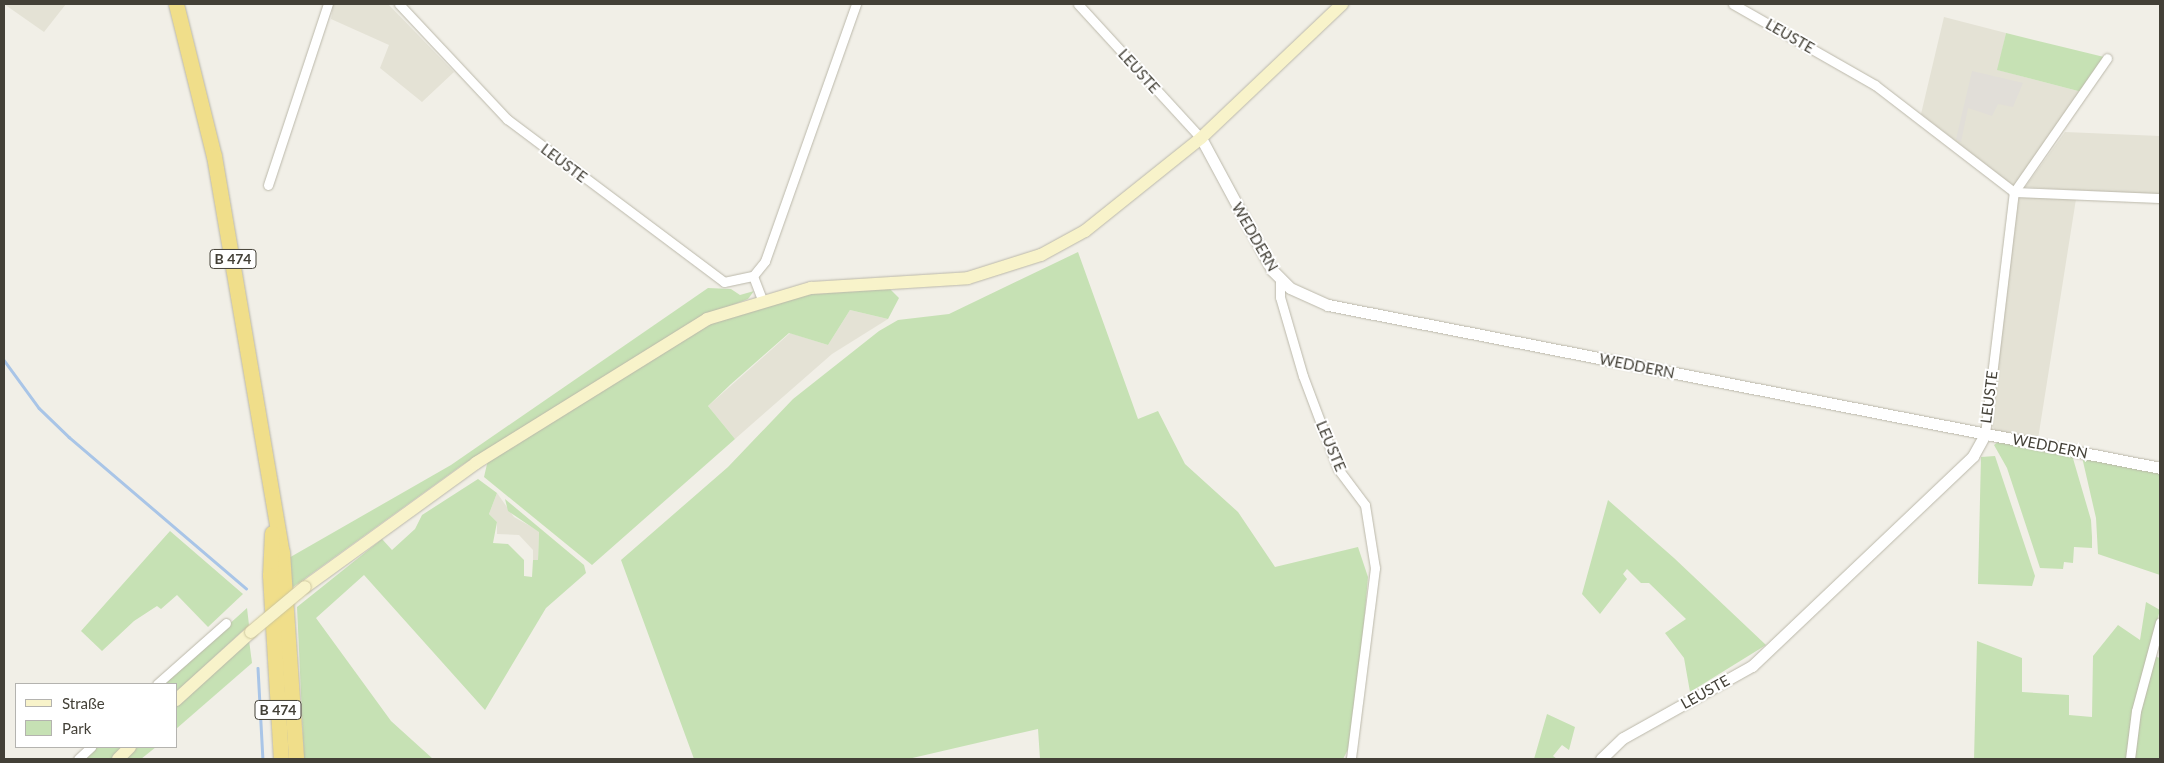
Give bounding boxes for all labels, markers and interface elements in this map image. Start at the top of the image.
street label: LEUSTE [1763,15,1817,57]
street label: LEUSTE [1115,45,1163,97]
street label: LEUSTE [537,140,591,186]
street label: WEDDERN [1228,199,1282,275]
road number: B 474 [209,248,257,270]
street label: WEDDERN [1598,350,1676,382]
street label: LEUSTE [1977,370,2001,424]
street label: LEUSTE [1312,418,1350,474]
street label: WEDDERN [2011,430,2089,462]
street label: LEUSTE [1677,671,1733,713]
legend [15,683,178,748]
text: Straße [62,694,105,712]
road number: B 474 [254,698,302,722]
text: Park [62,719,91,737]

